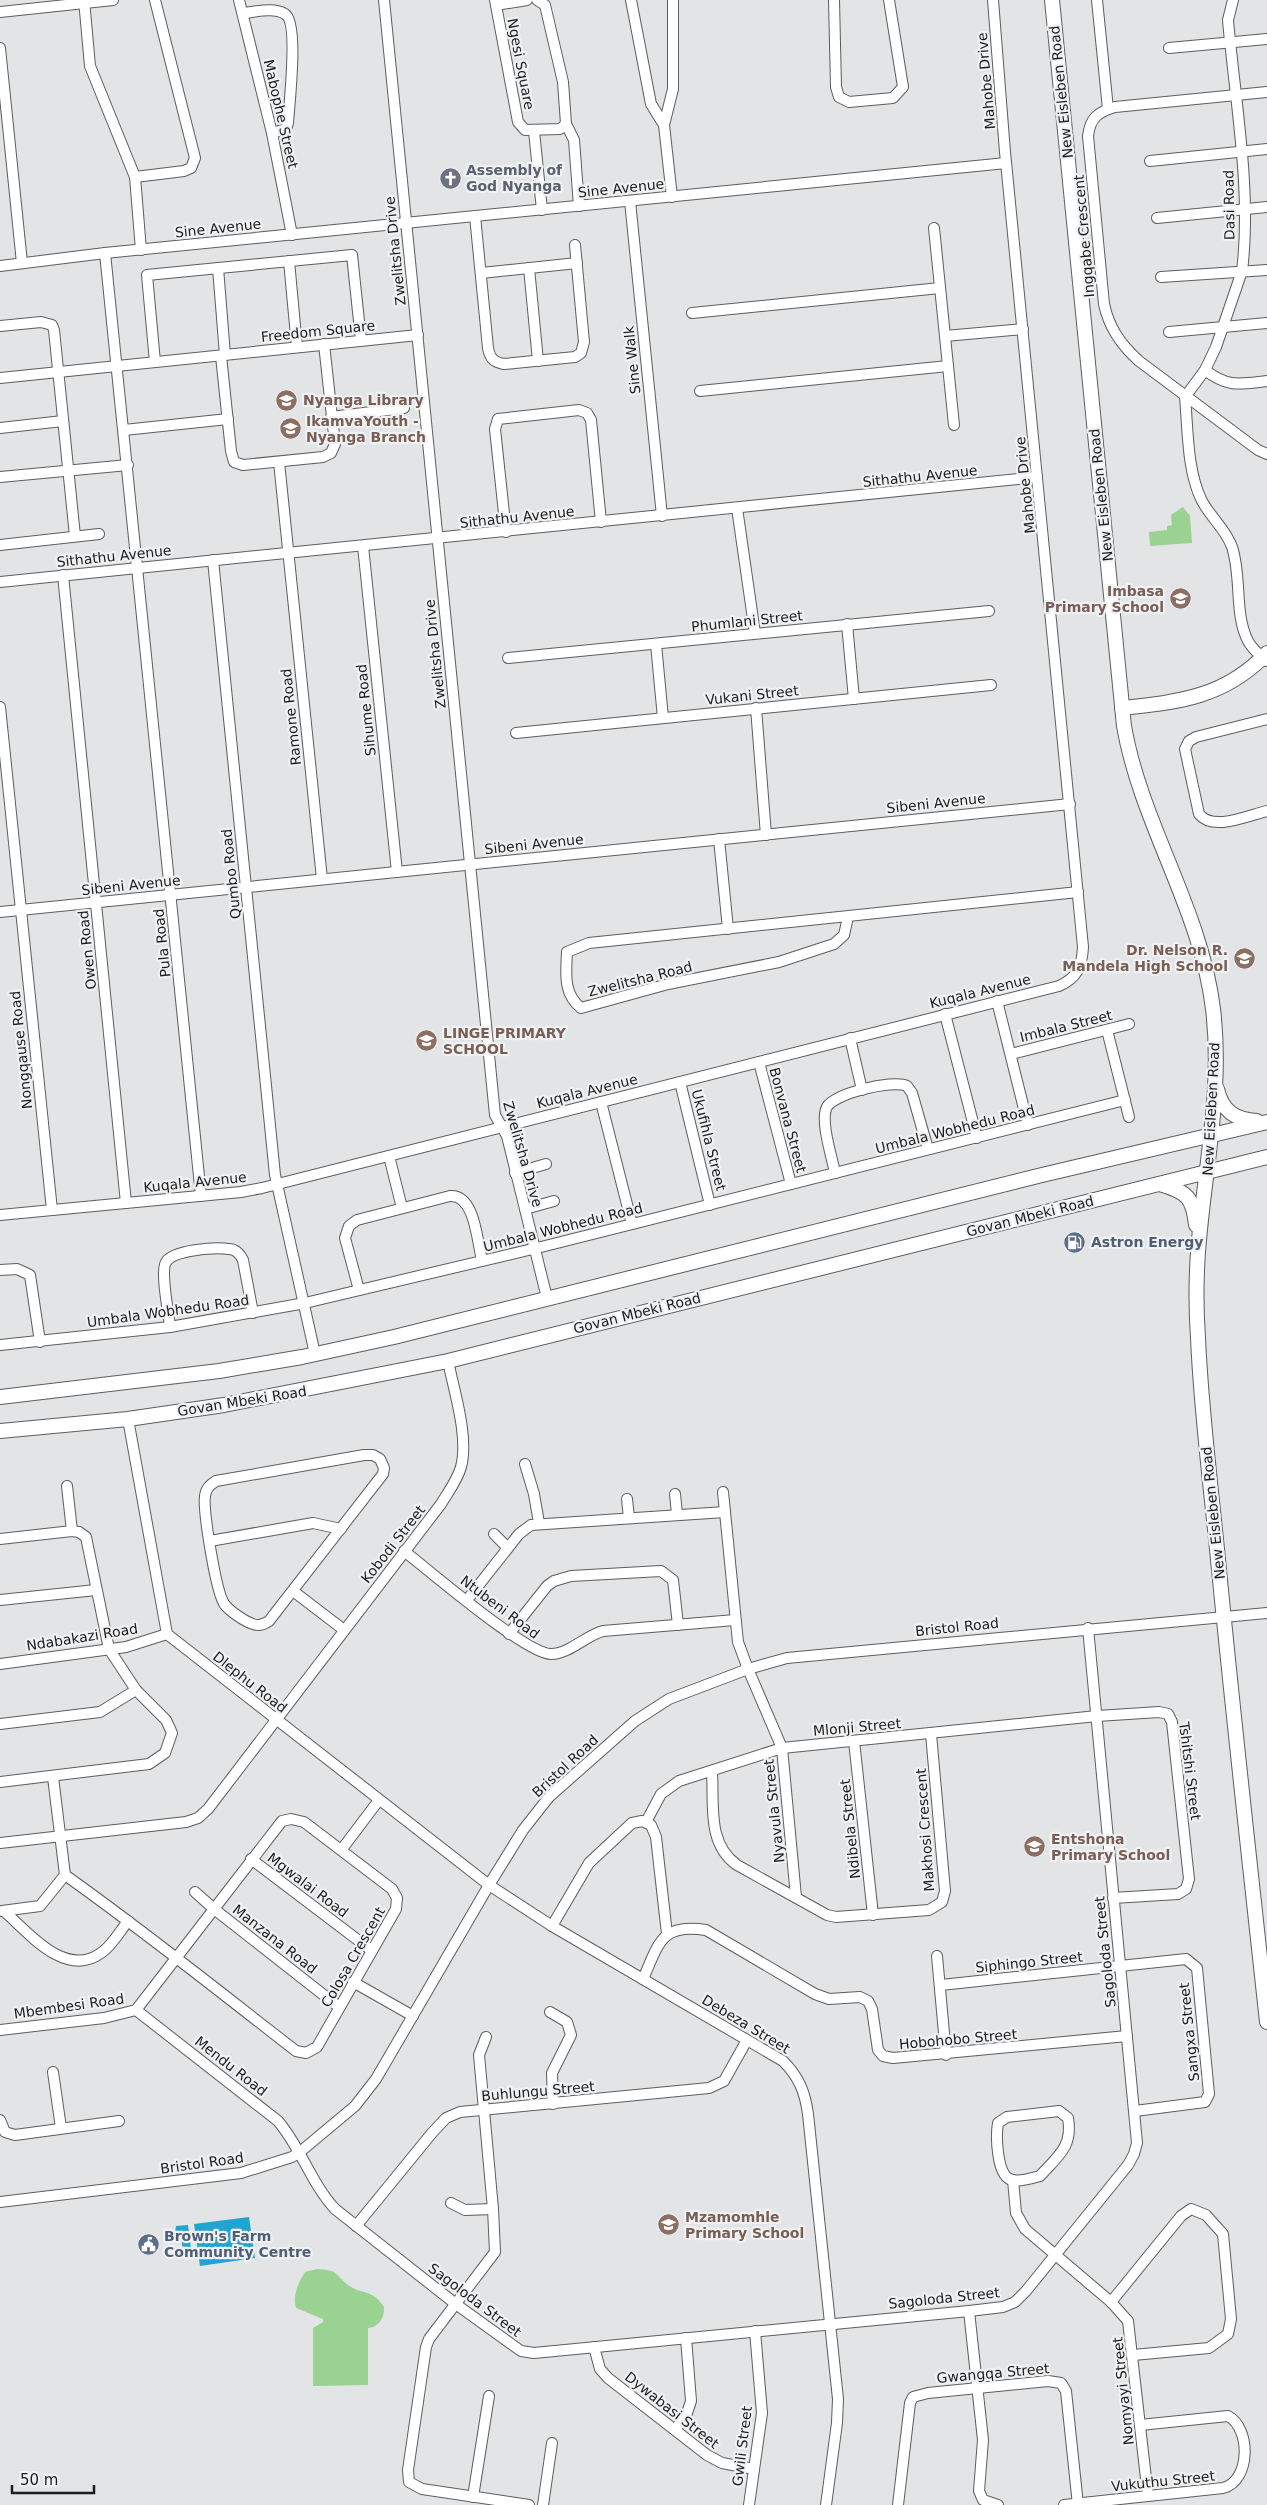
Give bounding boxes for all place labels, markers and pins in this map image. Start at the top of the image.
place label: Assembly of God Nyanga [466,162,563,194]
church icon: Assembly of God Nyanga [438,166,462,190]
school or university icon: Nyanga Library [275,388,299,412]
place label: Nyanga Library [303,392,424,408]
place label: IkamvaYouth - Nyanga Branch [306,413,426,445]
school or university icon: IkamvaYouth - Nyanga Branch [278,417,302,441]
place label: Imbasa Primary School [1045,583,1164,615]
school or university icon: Imbasa Primary School [1168,587,1192,611]
place label: Dr. Nelson R. Mandela High School [1062,942,1228,974]
school or university icon: Dr. Nelson R. Mandela High School [1232,946,1256,970]
place label: LINGE PRIMARY SCHOOL [443,1025,567,1057]
school or university icon: LINGE PRIMARY SCHOOL [415,1029,439,1053]
fuel station icon: Astron Energy [1063,1230,1087,1254]
place label: Astron Energy [1091,1234,1203,1250]
place label: Entshona Primary School [1051,1831,1170,1863]
school or university icon: Entshona Primary School [1023,1835,1047,1859]
place label: Mzamomhle Primary School [685,2209,804,2241]
school or university icon: Mzamomhle Primary School [657,2213,681,2237]
place label: Brown's Farm Community Centre [164,2228,311,2260]
public building icon: Brown's Farm Community Centre [136,2232,160,2256]

